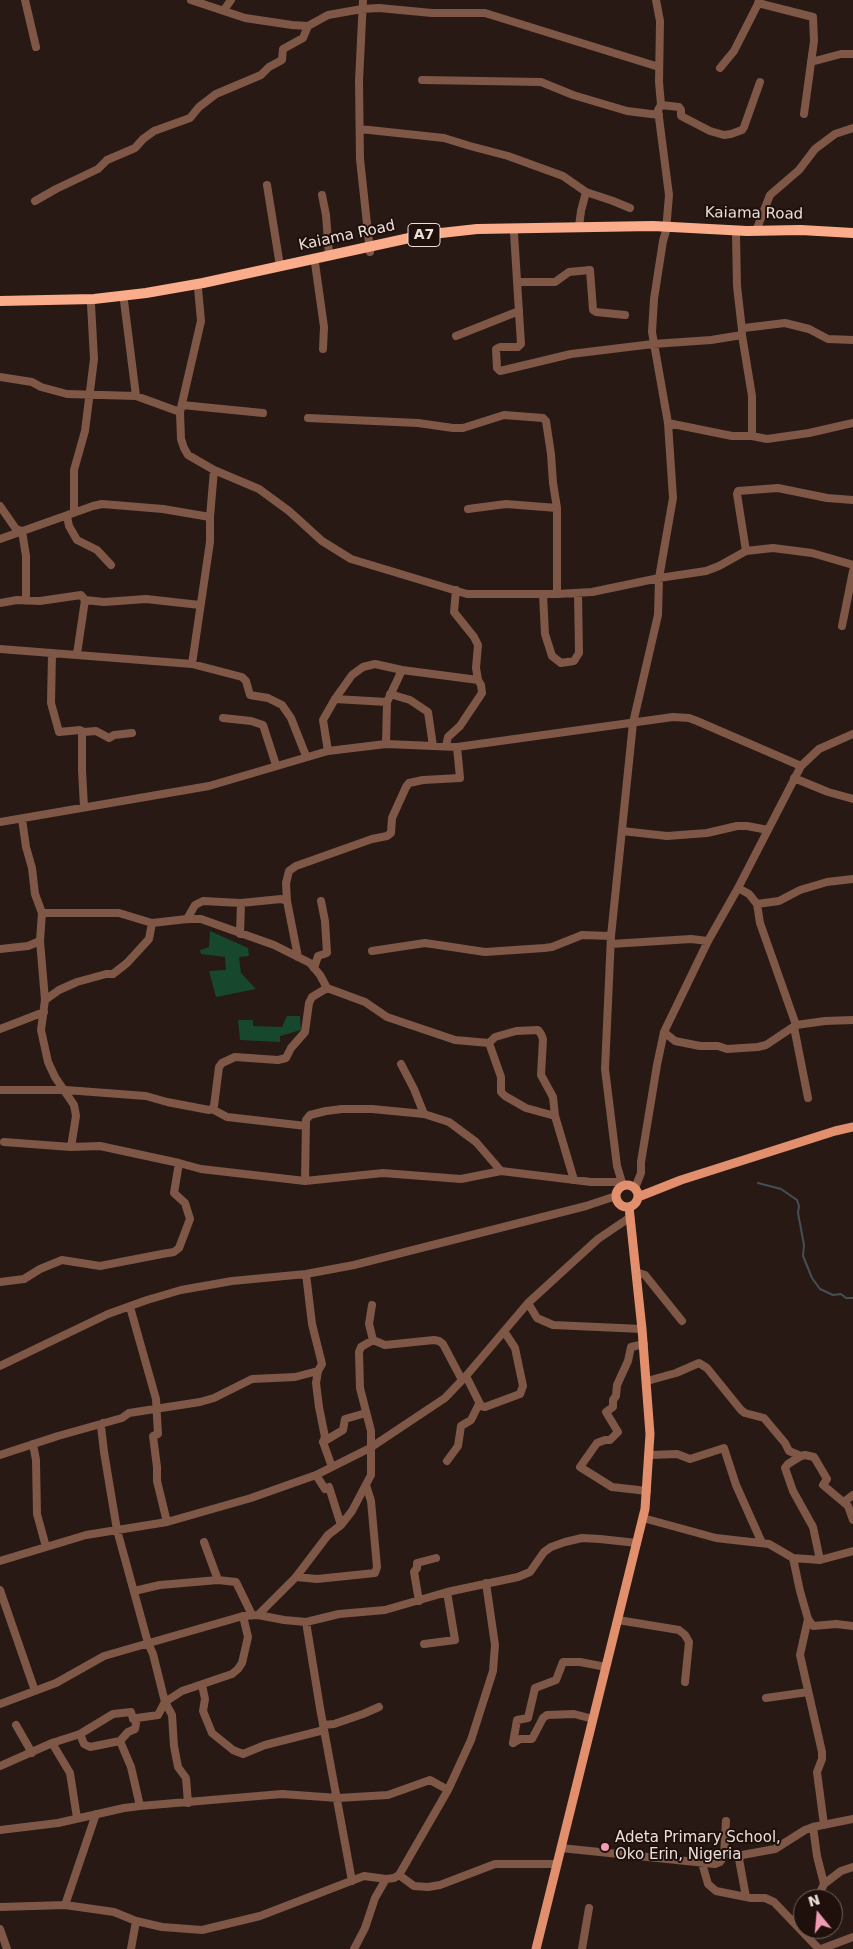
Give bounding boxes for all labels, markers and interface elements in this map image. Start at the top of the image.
street label: Kaiama Road [705,204,803,224]
street label: Kaiama Road [297,217,397,255]
road number: A7 [408,224,440,246]
place label: Adeta Primary School, Oko Erin, Nigeria [615,1829,781,1864]
marker: Adeta Primary School, Oko Erin, Nigeria [599,1841,611,1853]
north arrow [793,1889,843,1939]
text: N [806,1891,822,1910]

